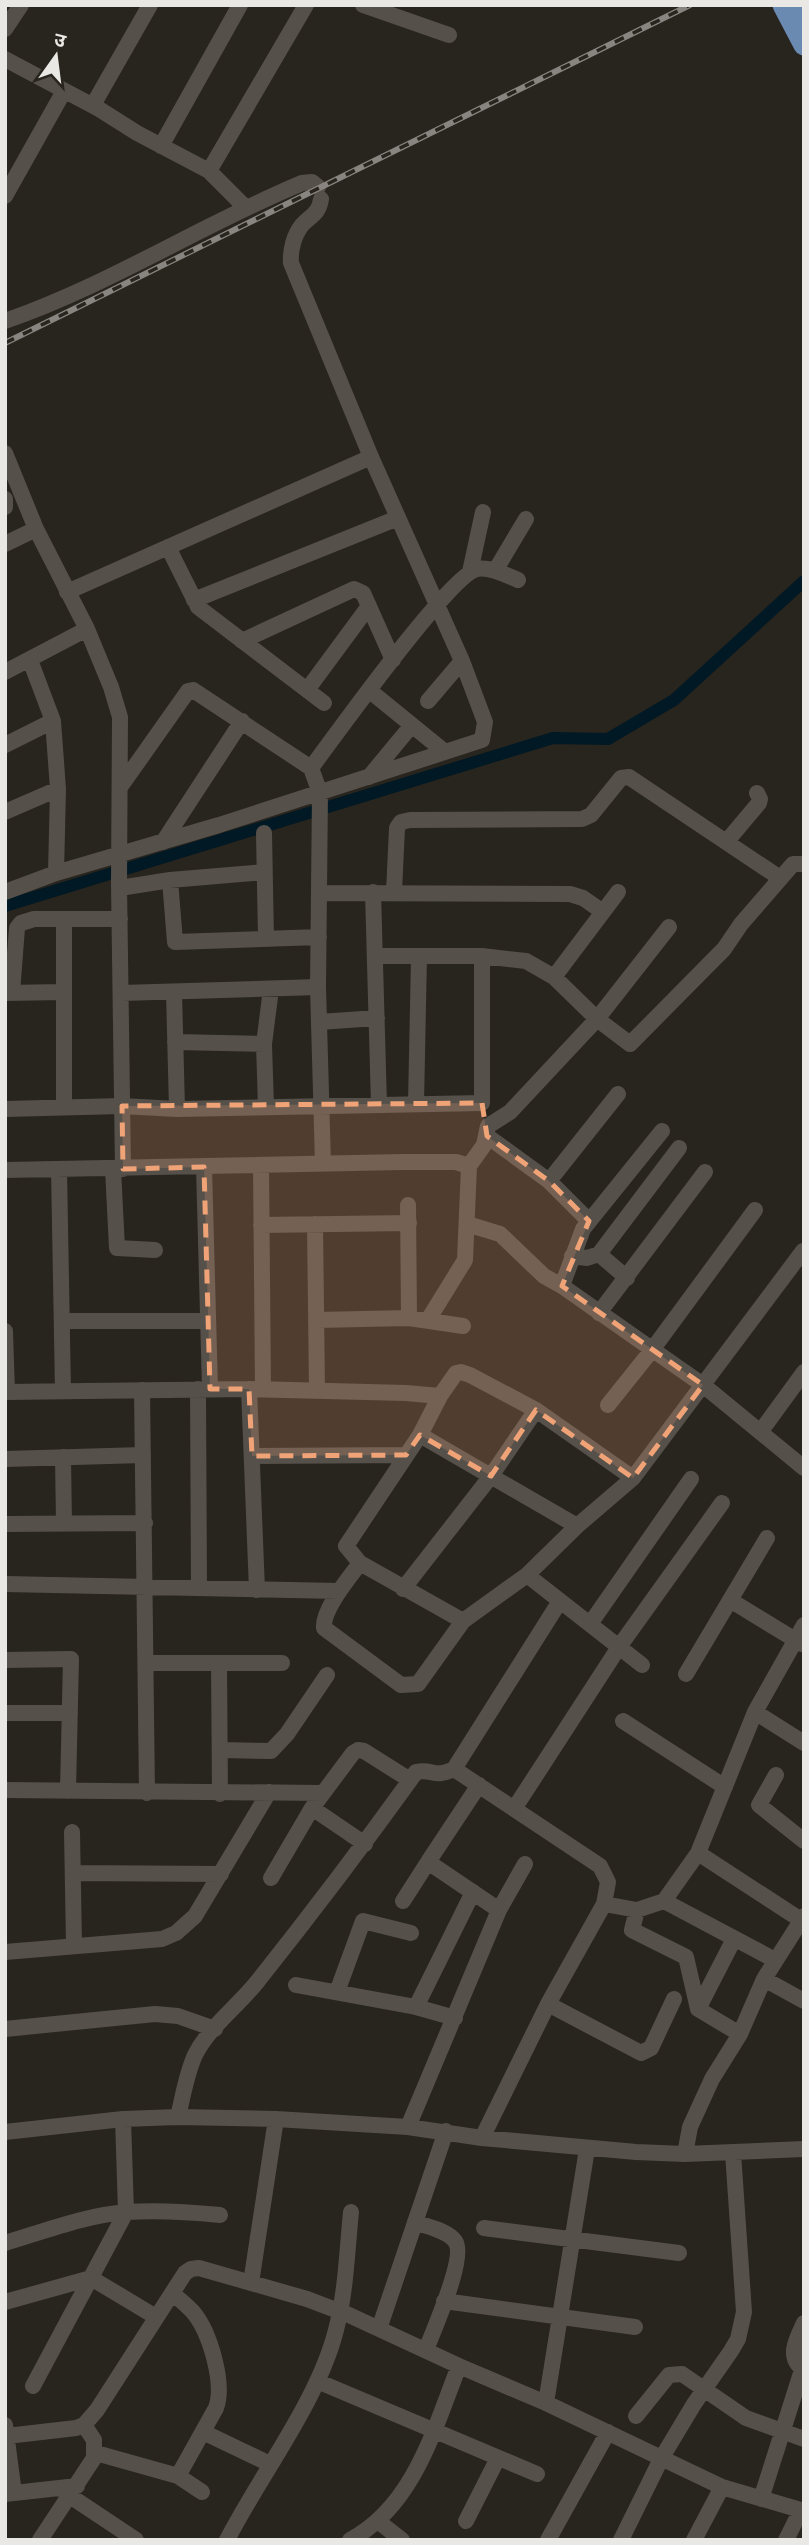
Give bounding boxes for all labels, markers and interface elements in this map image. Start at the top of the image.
north arrow [21,21,91,91]
text: उ [52,27,69,52]

